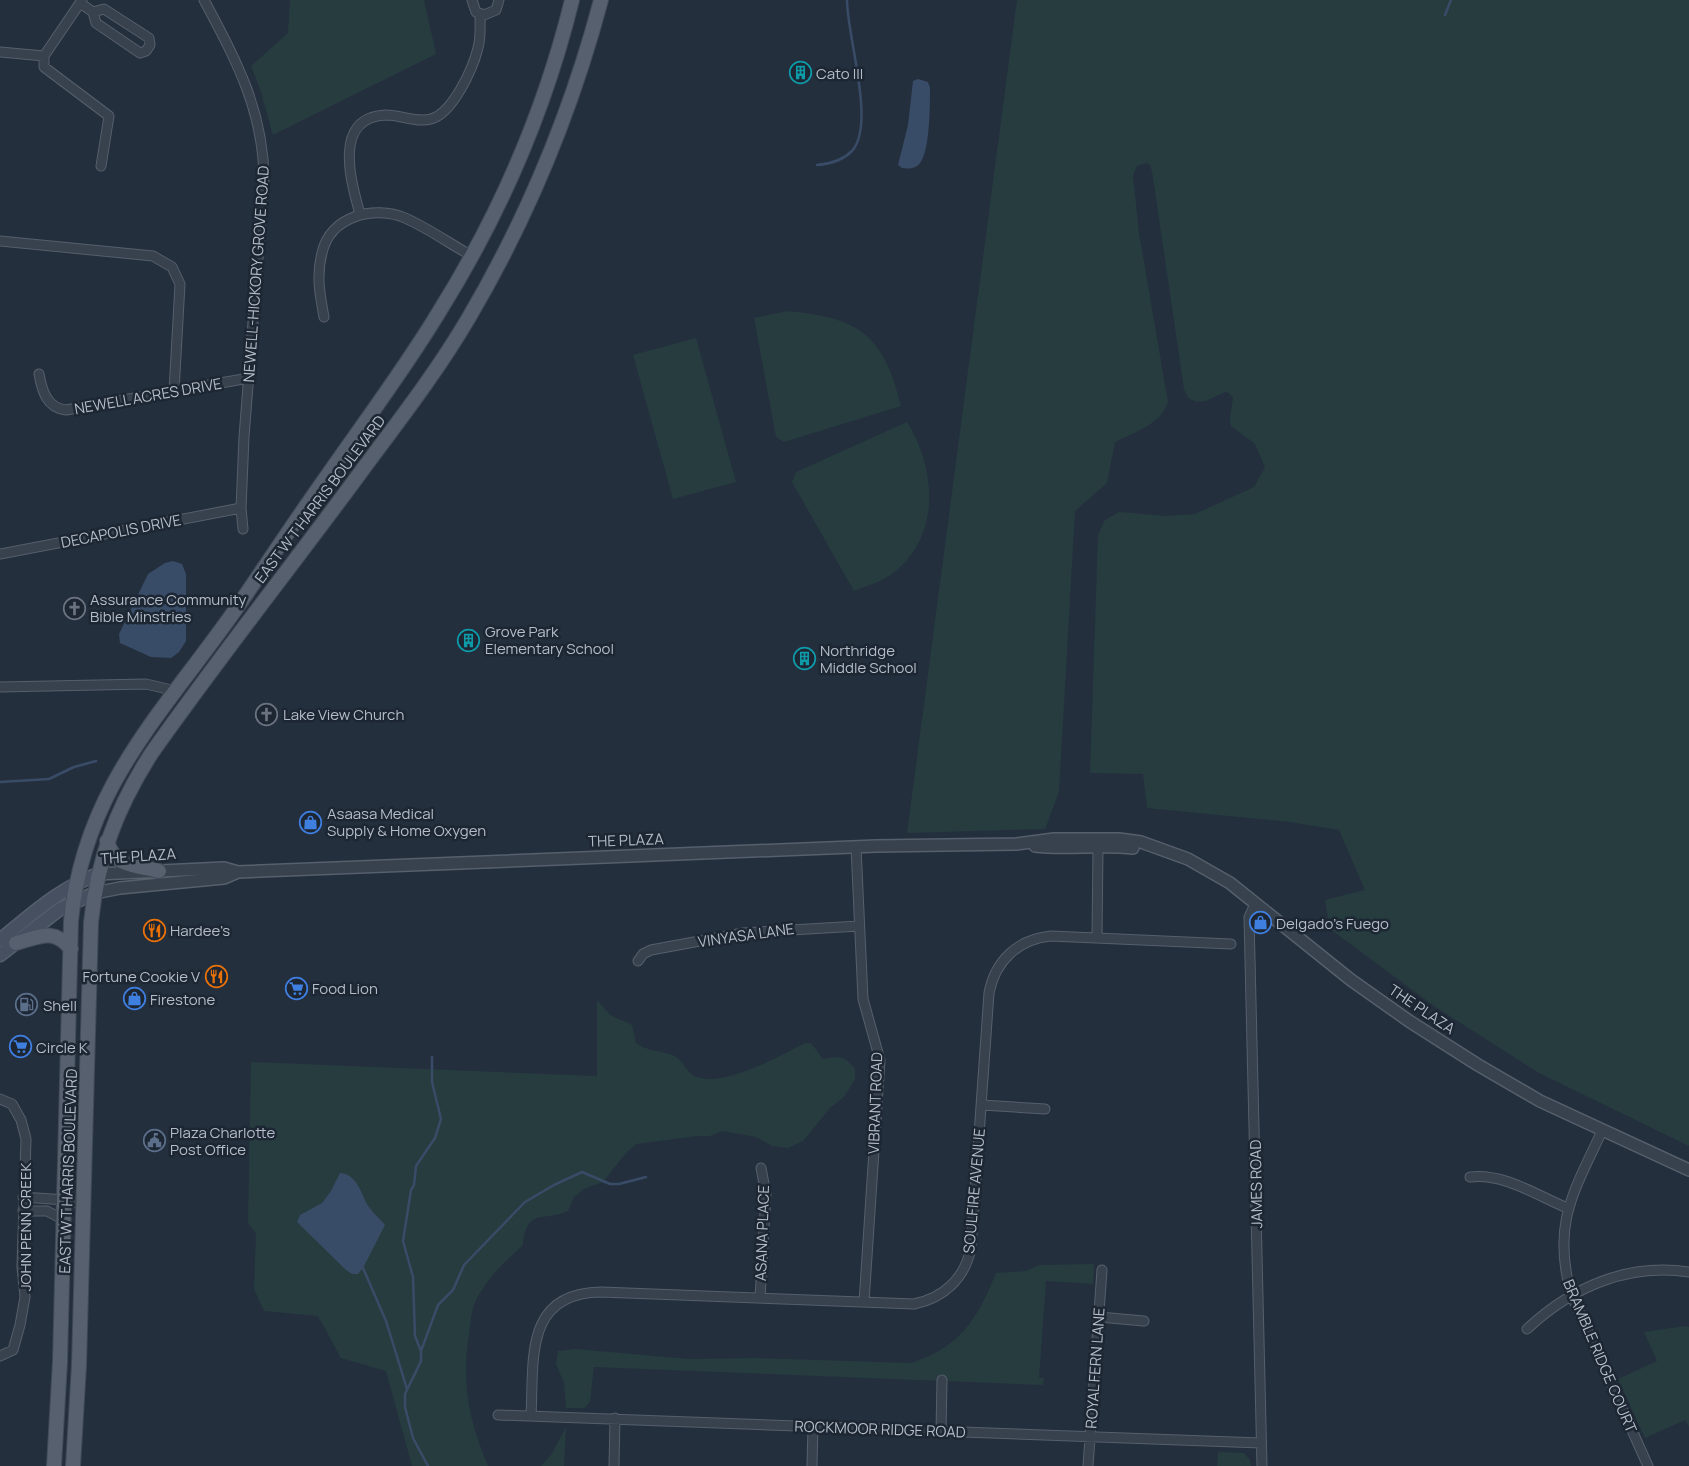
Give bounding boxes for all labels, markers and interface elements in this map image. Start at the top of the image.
building icon: Cato III [788,61,812,85]
place label: Cato III [816,63,863,84]
street label: NEWELL-HICKORY GROVE ROAD [238,165,274,383]
street label: NEWELL ACRES DRIVE [73,373,223,419]
street label: EAST W T HARRIS BOULEVARD [250,411,390,587]
street label: DECAPOLIS DRIVE [59,509,183,553]
place label: Assurance Community Bible Minstries [90,589,246,627]
church icon: Assurance Community Bible Minstries [62,596,86,620]
place label: Grove Park Elementary School [485,621,614,659]
building icon: Grove Park Elementary School [457,628,481,652]
place label: Northridge Middle School [820,640,917,678]
building icon: Northridge Middle School [792,647,816,671]
church icon: Lake View Church [255,702,279,726]
place label: Lake View Church [283,704,404,725]
place label: Asaasa Medical Supply & Home Oxygen [327,803,486,841]
shop icon: Asaasa Medical Supply & Home Oxygen [299,810,323,834]
street label: THE PLAZA [588,828,665,852]
street label: THE PLAZA [100,843,177,869]
shop icon: Delgado's Fuego [1248,911,1272,935]
place label: Delgado's Fuego [1276,913,1389,934]
restaurant icon: Hardee's [142,918,166,942]
street label: VINYASA LANE [696,918,796,952]
place label: Hardee's [170,920,230,941]
restaurant icon: Fortune Cookie V [204,964,228,988]
place label: Fortune Cookie V [83,966,200,987]
supermarket icon: Food Lion [284,976,308,1000]
place label: Food Lion [312,978,378,999]
street label: THE PLAZA [1385,979,1460,1039]
shop icon: Firestone [122,987,146,1011]
place label: Firestone [150,989,215,1010]
fuel station icon: Shell [15,993,39,1017]
place label: Shell [43,995,77,1016]
supermarket icon: Circle K [8,1035,32,1059]
place label: Circle K [36,1037,88,1058]
street label: VIBRANT ROAD [863,1052,887,1154]
street label: EAST W T HARRIS BOULEVARD [54,1068,82,1274]
place label: Plaza Charlotte Post Office [170,1122,276,1160]
street label: SOULFIRE AVENUE [958,1127,990,1255]
public building icon: Plaza Charlotte Post Office [142,1129,166,1153]
street label: JAMES ROAD [1245,1139,1267,1229]
street label: JOHN PENN CREEK [15,1163,36,1291]
street label: ASANA PLACE [750,1185,774,1281]
street label: BRAMBLE RIDGE COURT [1558,1276,1642,1436]
street label: ROYAL FERN LANE [1080,1307,1110,1429]
street label: ROCKMOOR RIDGE ROAD [794,1416,966,1442]

